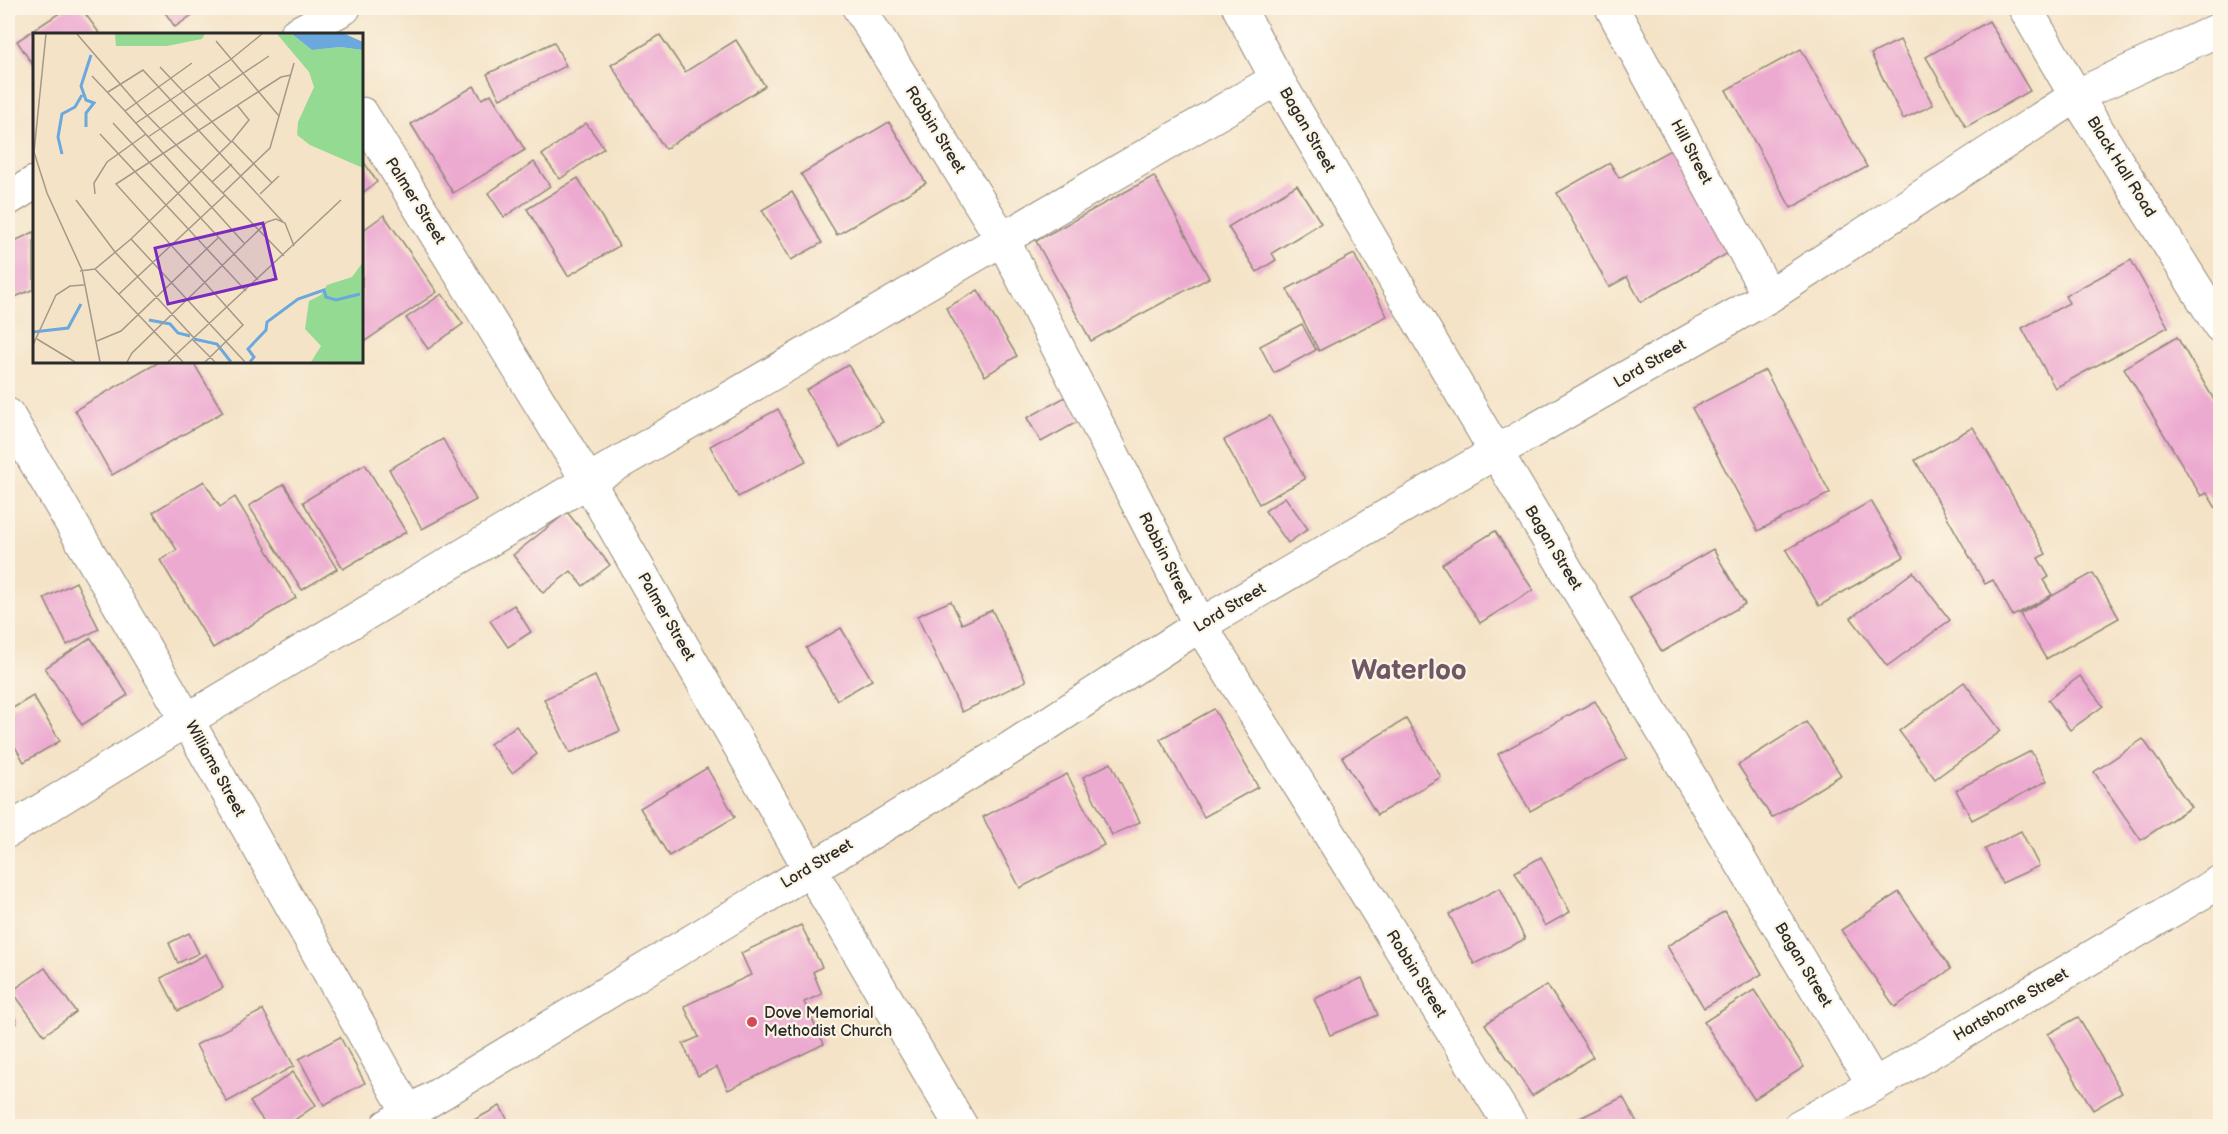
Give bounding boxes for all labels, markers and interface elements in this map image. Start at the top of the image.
inset map [33,33,363,363]
street label: Robbin Street [901,83,969,177]
street label: Bagan Street [1275,84,1339,176]
street label: Black Hall Road [2082,113,2160,221]
street label: Hill Street [1666,116,1716,188]
street label: Palmer Street [381,154,449,248]
street label: Lord Street [1610,336,1690,392]
street label: Bagan Street [1520,502,1586,594]
street label: Robbin Street [1134,509,1196,607]
street label: Palmer Street [633,570,699,664]
street label: Lord Street [1191,579,1269,637]
district label: Waterloo [1351,654,1467,687]
street label: Williams Street [181,718,249,820]
street label: Lord Street [778,835,856,893]
street label: Bagan Street [1770,919,1836,1011]
street label: Robbin Street [1382,927,1450,1021]
street label: Hartshorne Street [1950,964,2072,1046]
place label: Dove Memorial Methodist Church [764,1004,892,1041]
marker: Dove Memorial Methodist Church [745,1015,759,1029]

